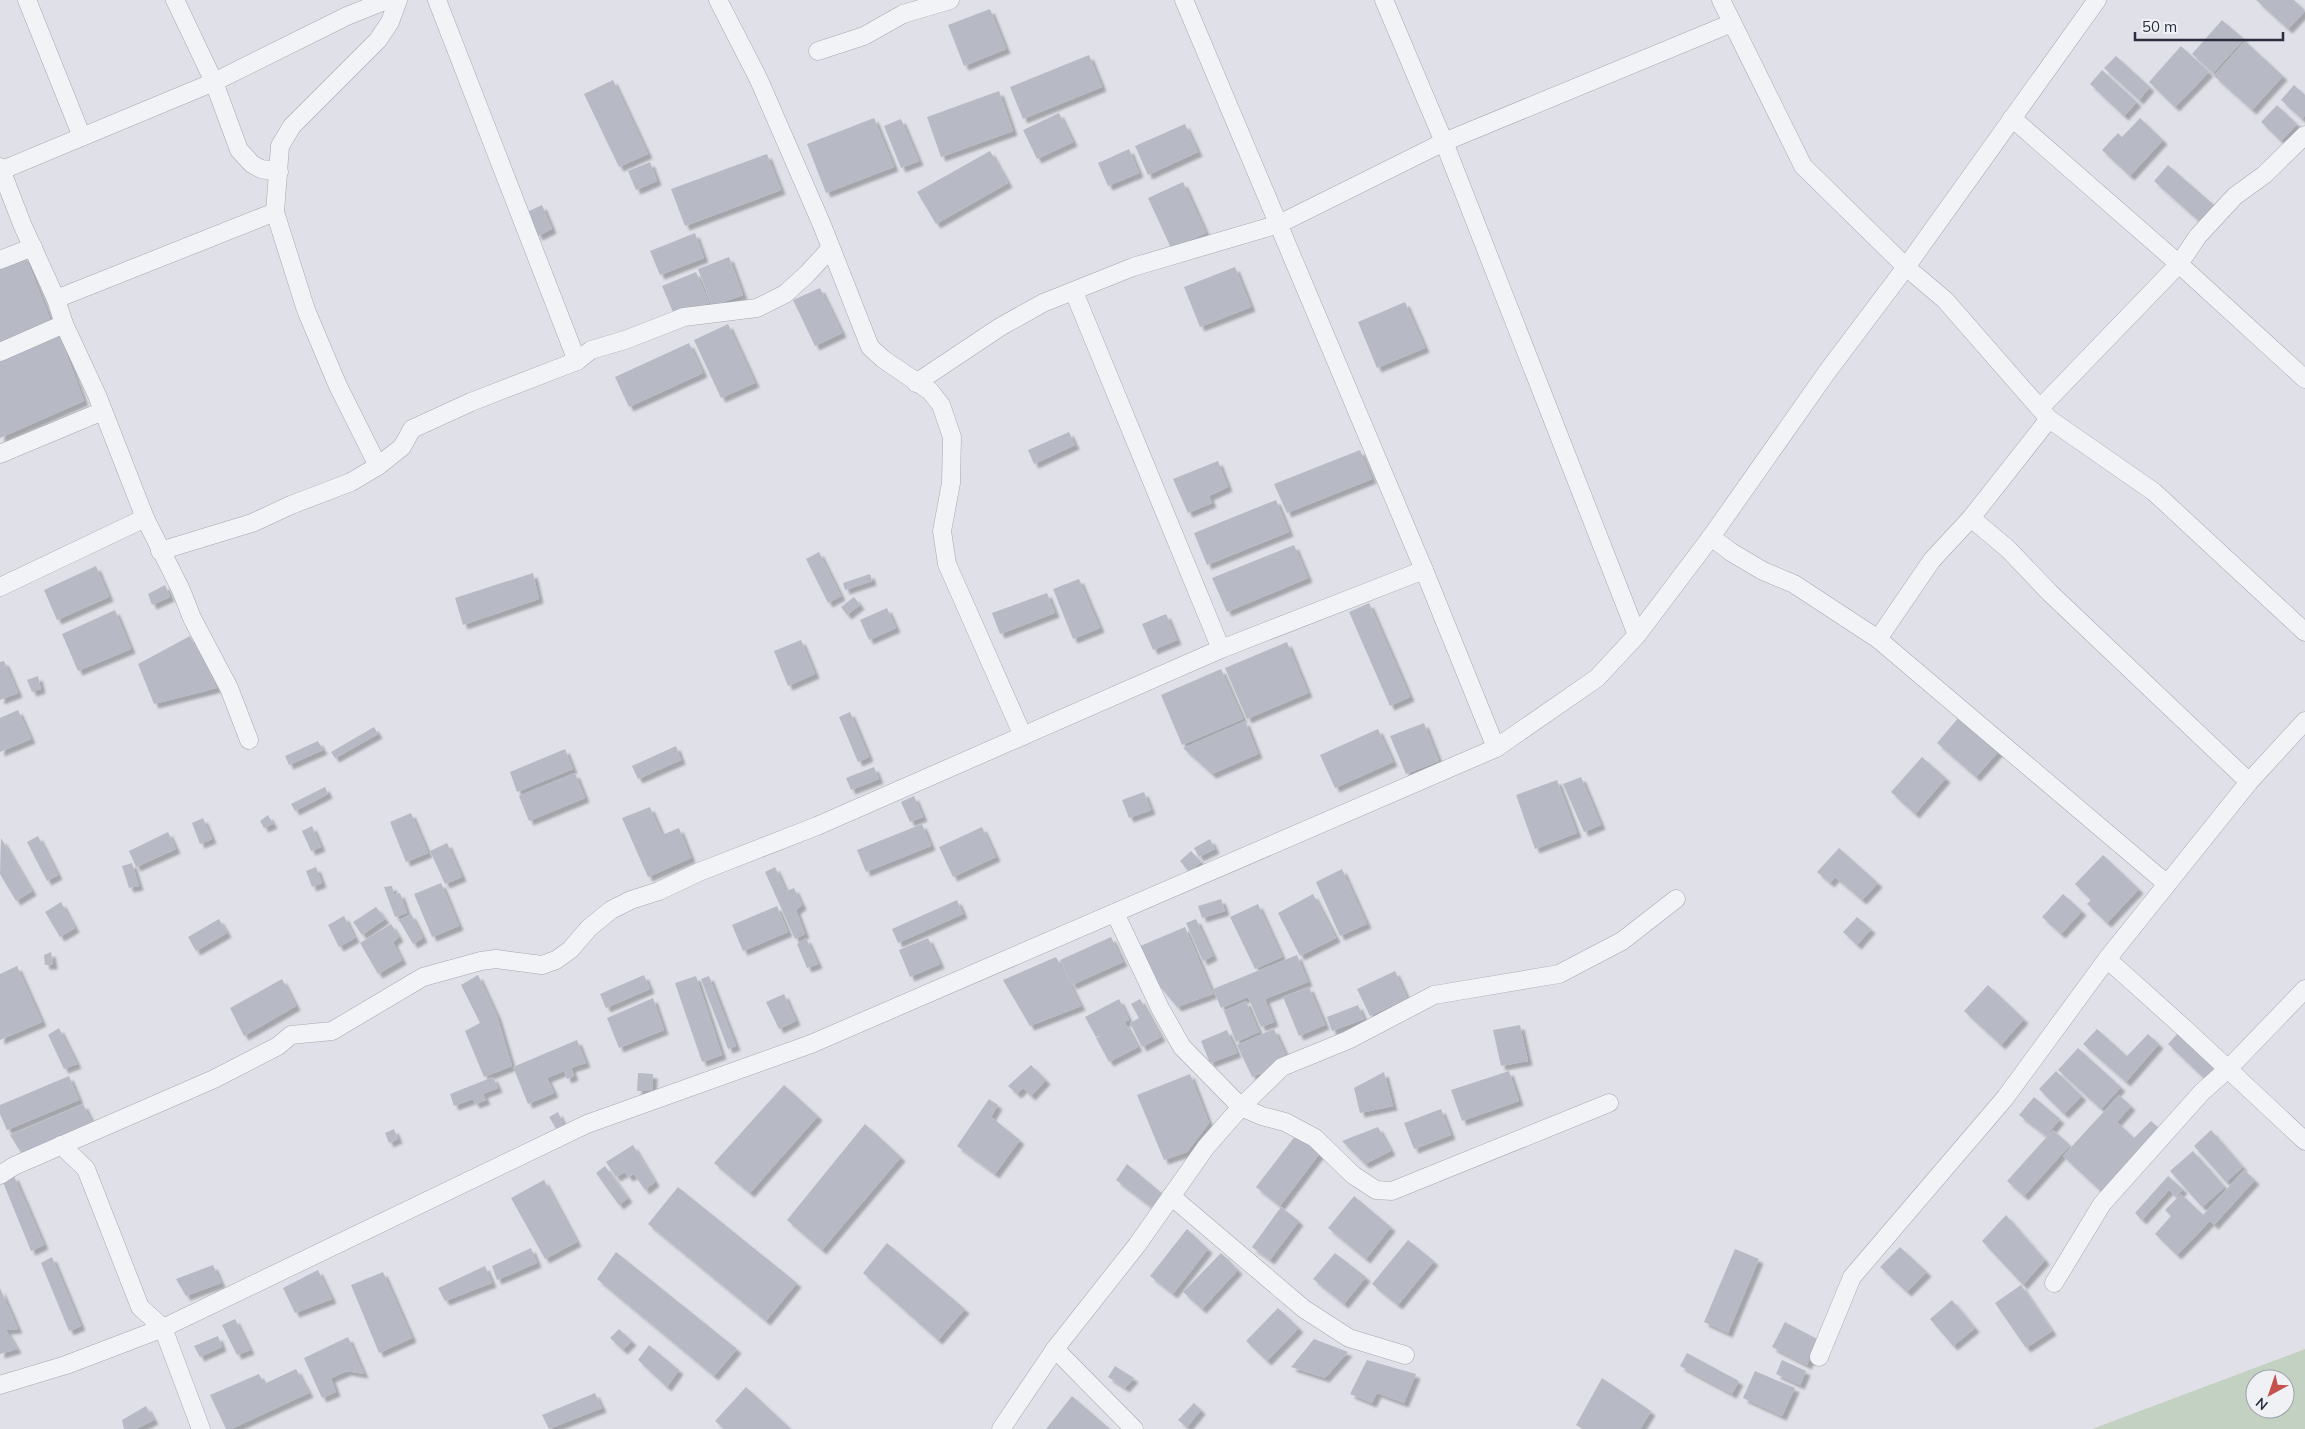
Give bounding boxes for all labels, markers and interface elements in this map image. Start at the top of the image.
scale bar [2135,10,2282,42]
text: 50 m [2142,17,2177,36]
north arrow [2245,1369,2295,1419]
text: N [2252,1394,2271,1414]

